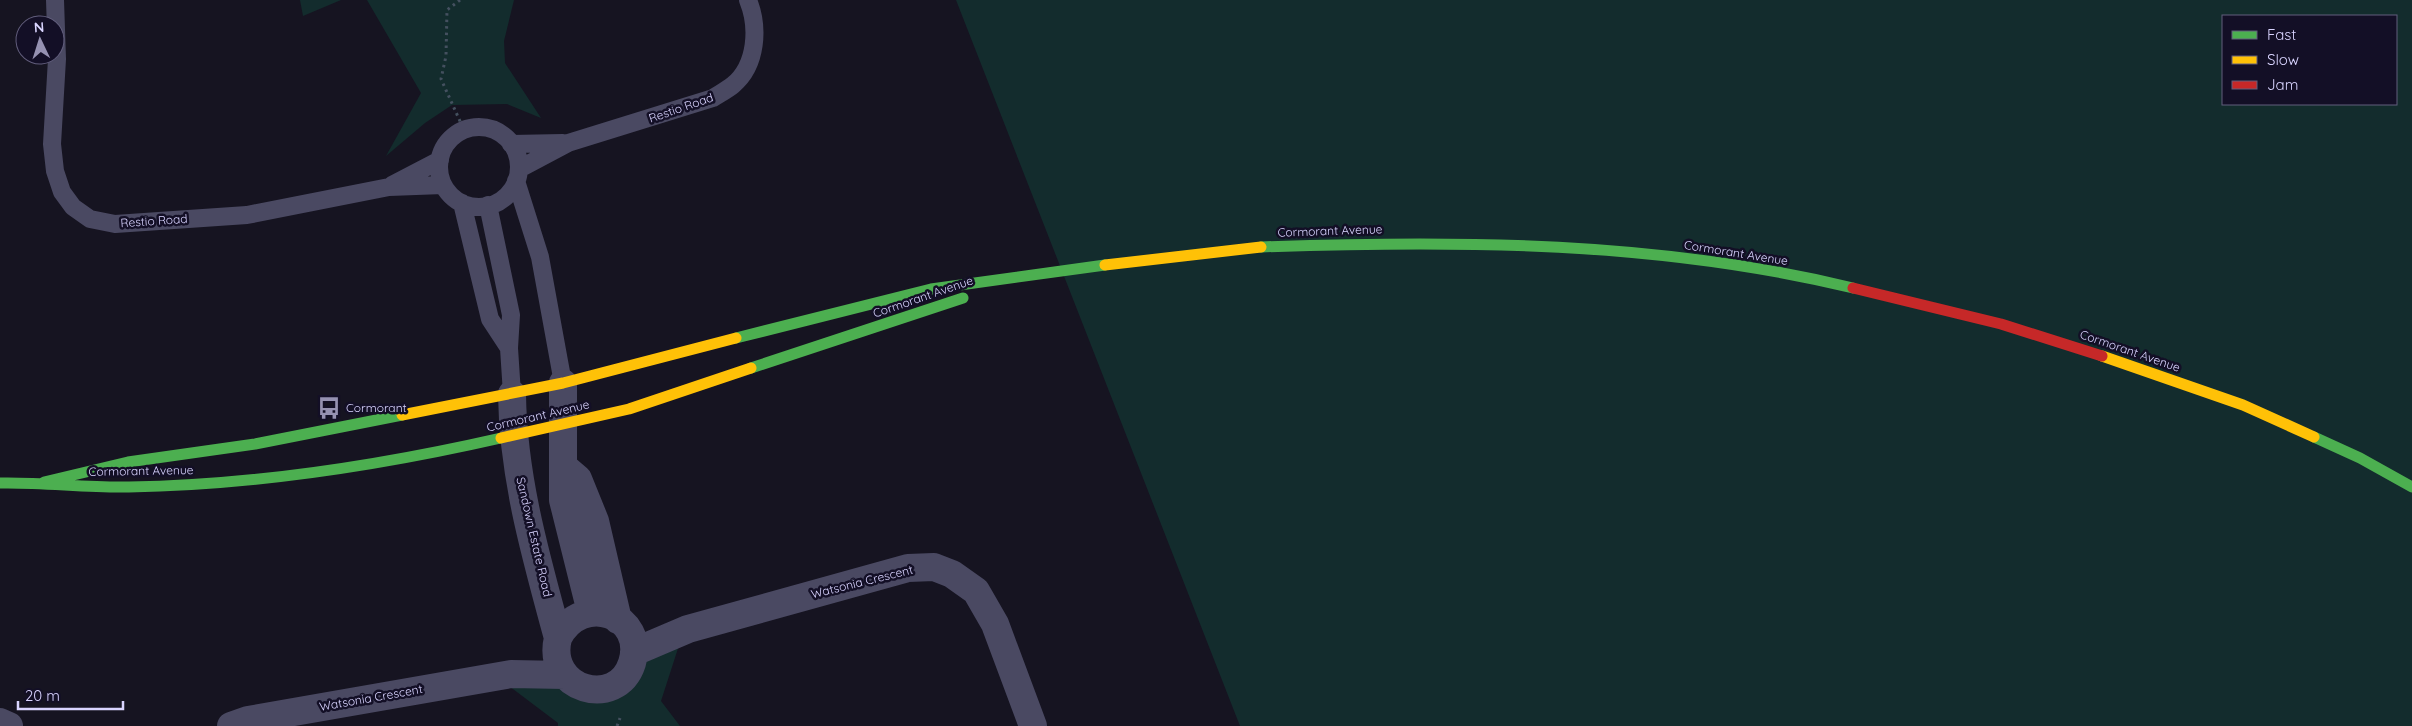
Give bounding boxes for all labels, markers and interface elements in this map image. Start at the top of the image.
north arrow [15,15,65,65]
legend [2222,15,2397,105]
text: N [33,18,45,36]
text: Fast [2267,25,2296,44]
text: Slow [2267,50,2299,69]
text: Jam [2267,75,2298,94]
street label: Restio Road [647,89,715,126]
street label: Restio Road [120,211,188,230]
street label: Cormorant Avenue [1277,221,1383,240]
street label: Cormorant Avenue [1683,237,1789,268]
street label: Cormorant Avenue [871,272,975,321]
street label: Cormorant Avenue [2078,326,2182,375]
bus stop icon: Cormorant [316,395,342,421]
street label: Cormorant Avenue [485,396,591,435]
place label: Cormorant [346,400,407,415]
street label: Cormorant Avenue [88,462,194,479]
street label: Sandown Estate Road [513,476,556,598]
street label: Watsonia Crescent [809,562,914,601]
scale bar [18,678,122,710]
street label: Watsonia Crescent [318,681,424,714]
text: 20 m [25,686,60,705]

